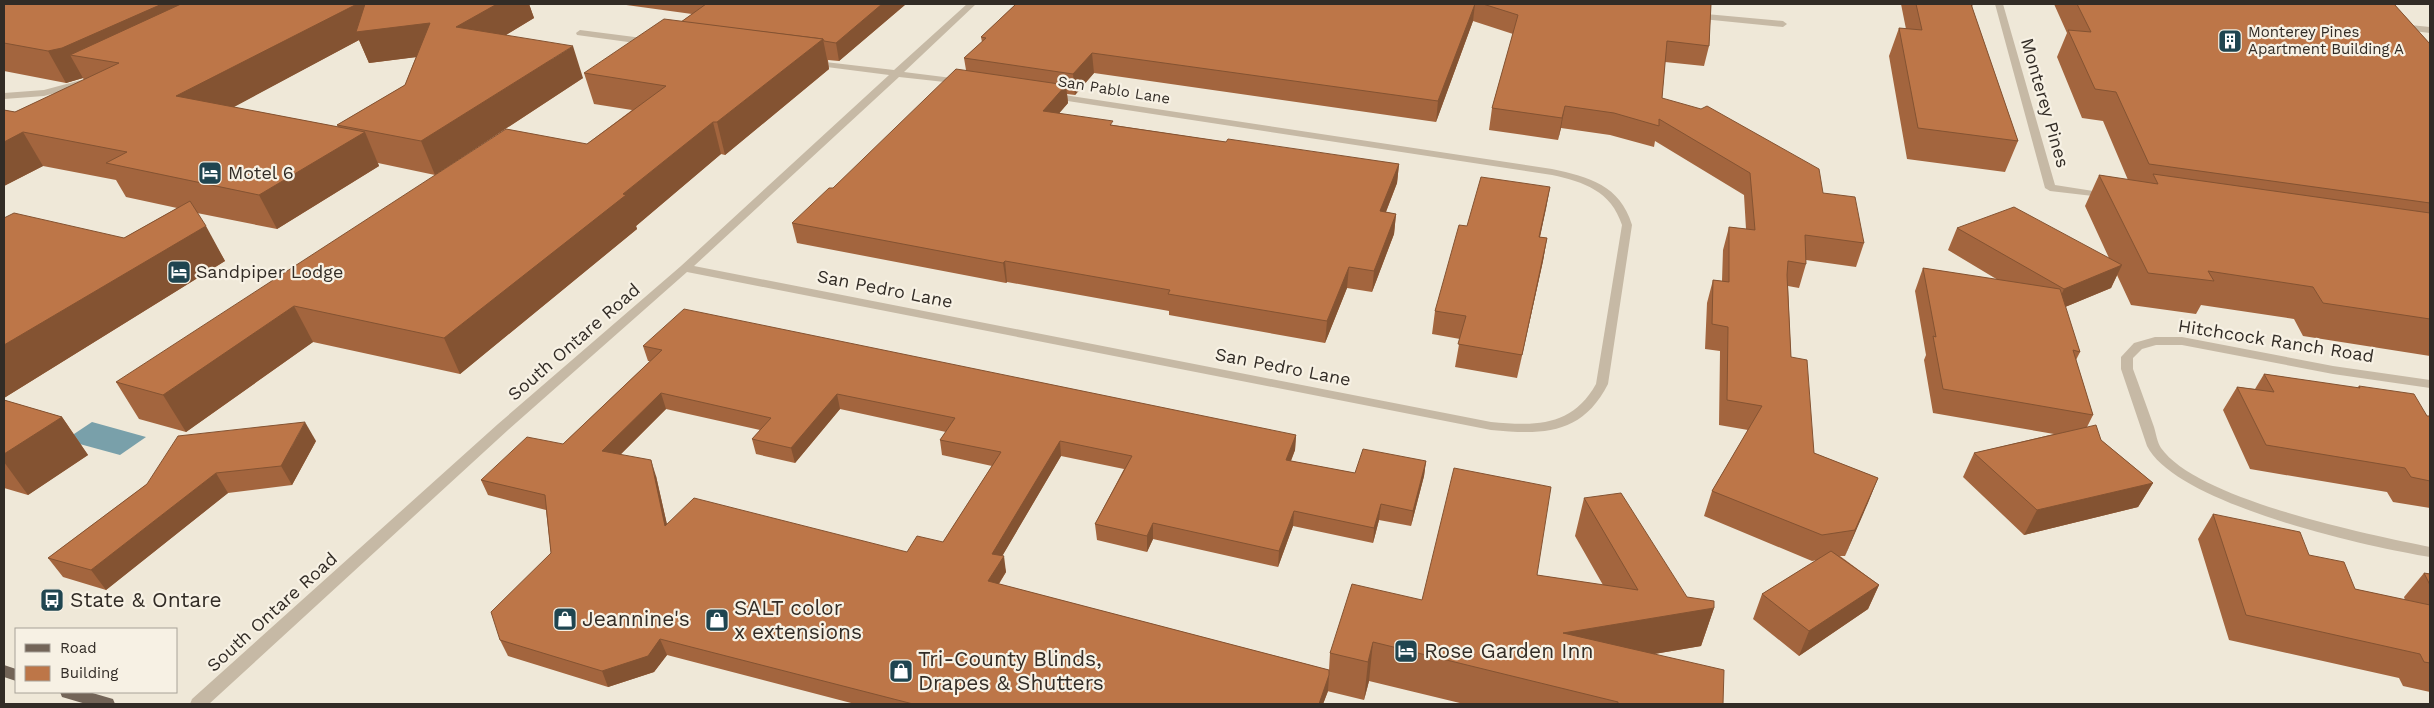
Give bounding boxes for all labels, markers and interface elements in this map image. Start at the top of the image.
place label: Monterey Pines Apartment Building A [2248,23,2404,58]
building icon: Monterey Pines Apartment Building A [2217,28,2243,54]
street label: Monterey Pines [2017,36,2074,170]
street label: San Pablo Lane [1057,72,1171,108]
hotel icon: Motel 6 [197,160,223,186]
place label: Motel 6 [228,162,294,183]
hotel icon: Sandpiper Lodge [166,259,192,285]
place label: Sandpiper Lodge [196,261,343,282]
street label: San Pedro Lane [815,265,955,312]
street label: South Ontare Road [503,279,644,405]
street label: Hitchcock Ranch Road [2177,315,2376,366]
street label: San Pedro Lane [1213,343,1353,390]
street label: South Ontare Road [202,548,341,676]
bus stop icon: State & Ontare [39,587,65,613]
place label: State & Ontare [70,587,222,612]
place label: SALT color x extensions [734,595,862,644]
shop icon: Jeannine's [552,606,578,632]
place label: Jeannine's [582,606,690,631]
shop icon: SALT color x extensions [704,607,730,633]
legend [15,628,178,693]
hotel icon: Rose Garden Inn [1393,638,1419,664]
place label: Rose Garden Inn [1424,638,1593,663]
text: Road [60,639,97,657]
place label: Tri-County Blinds, Drapes & Shutters [918,646,1104,695]
shop icon: Tri-County Blinds, Drapes & Shutters [888,658,914,684]
text: Building [60,664,118,682]

